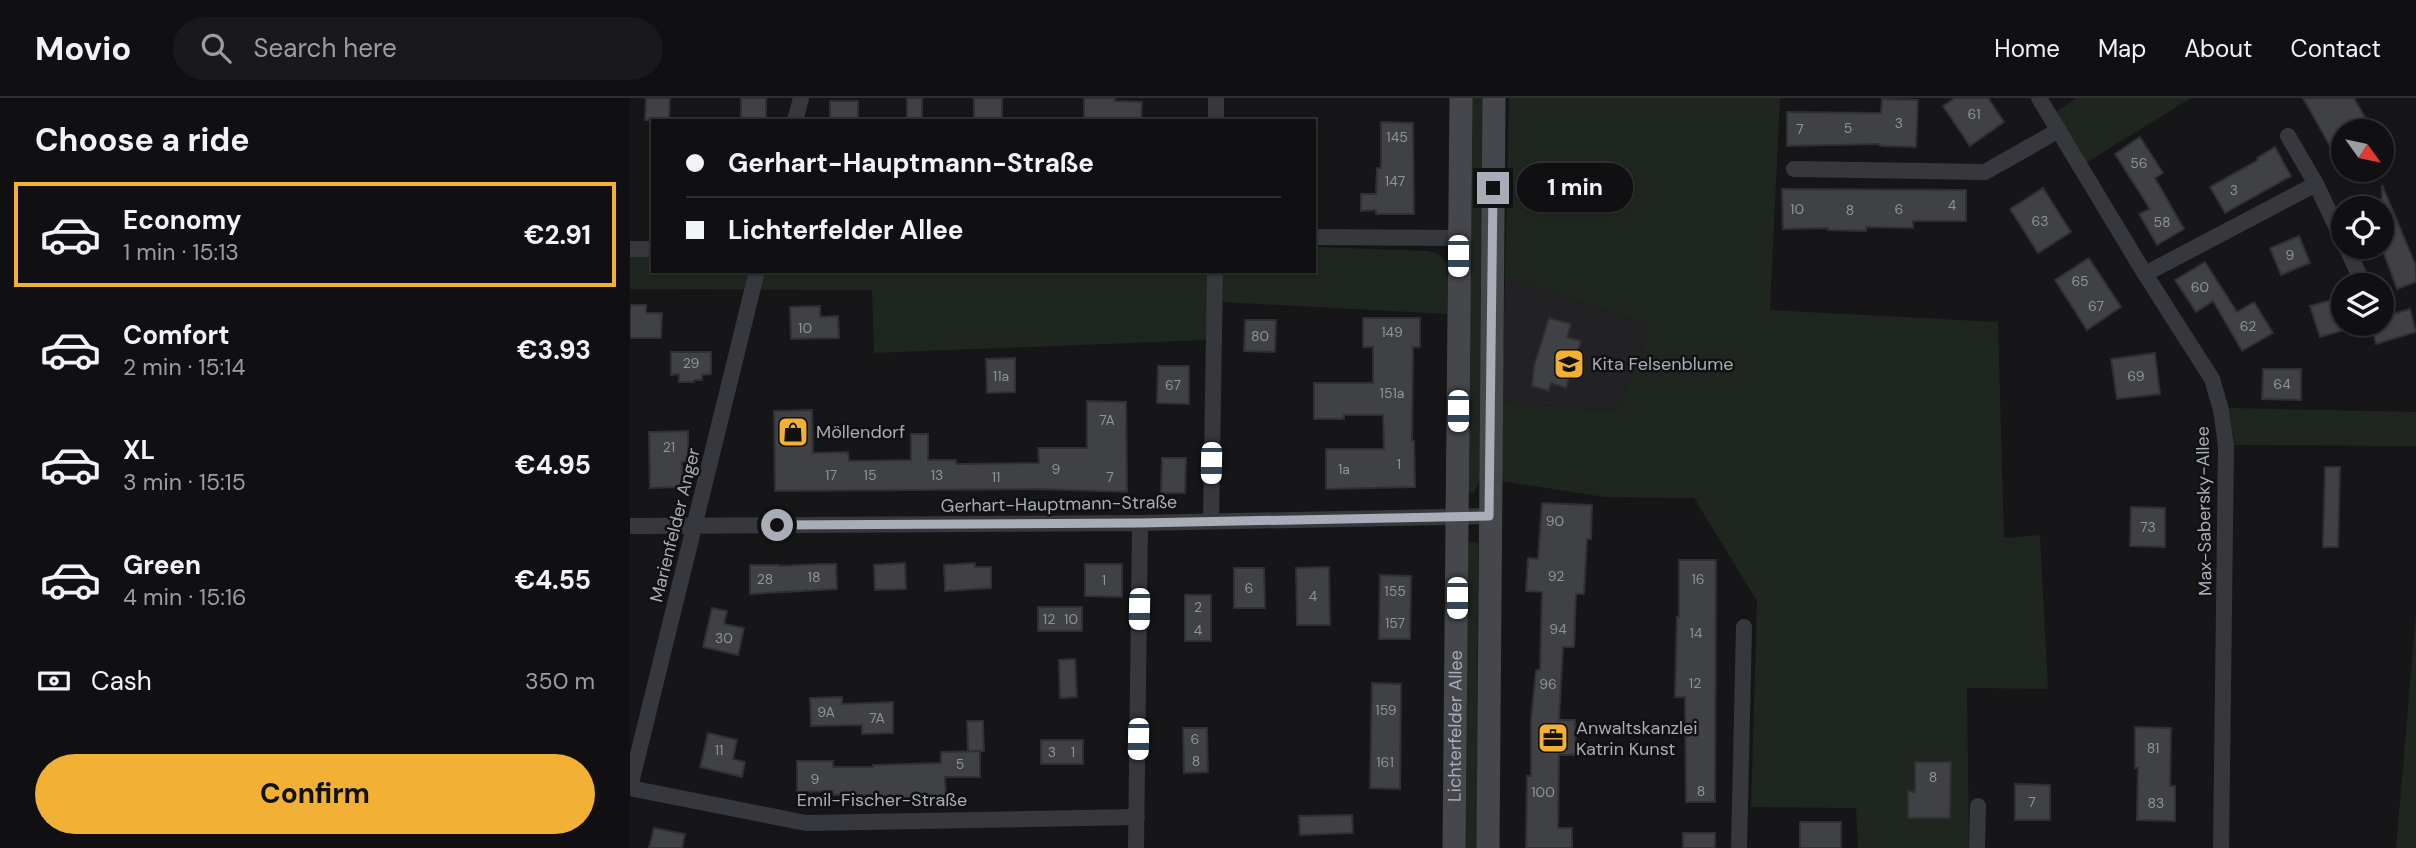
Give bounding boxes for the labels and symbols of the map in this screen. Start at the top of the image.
house number: 61 [1967,105,1981,123]
house number: 3 [1895,114,1903,132]
house number: 5 [1844,119,1852,137]
north arrow [2331,119,2394,182]
house number: 7 [1796,120,1804,138]
house number: 145 [1386,128,1408,146]
house number: 56 [2130,154,2148,172]
callout: 1 min [1518,164,1633,212]
house number: 147 [1385,172,1405,190]
route end [1477,172,1509,204]
house number: 3 [2230,181,2238,199]
house number: 4 [1948,196,1957,214]
house number: 10 [1790,200,1804,218]
house number: 6 [1895,200,1903,218]
house number: 8 [1846,201,1854,219]
house number: 63 [2031,212,2049,230]
house number: 58 [2153,213,2171,231]
car [1448,235,1469,277]
house number: 9 [2286,246,2295,264]
house number: 65 [2071,272,2089,290]
house number: 60 [2191,278,2209,296]
house number: 67 [2088,297,2104,315]
house number: 62 [2240,317,2256,335]
house number: 10 [798,319,812,337]
house number: 149 [1381,323,1403,341]
house number: 80 [1251,327,1269,345]
school or university icon: Kita Felsenblume [1552,347,1586,381]
place label: Kita Felsenblume [1592,352,1733,376]
house number: 29 [683,354,700,372]
house number: 11a [993,367,1009,385]
house number: 69 [2127,367,2145,385]
house number: 64 [2273,375,2291,393]
house number: 67 [1165,376,1181,394]
house number: 151a [1380,384,1404,402]
car [1448,390,1469,432]
house number: 7A [1099,411,1115,429]
shop icon: Möllendorf [776,415,810,449]
place label: Möllendorf [816,420,905,444]
street label: Max-Sabersky-Allee [2191,426,2217,596]
house number: 21 [663,438,675,456]
car [1201,442,1222,484]
street label: Marienfelder Anger [644,445,706,605]
house number: 1 [1397,455,1401,473]
house number: 9 [1052,460,1061,478]
house number: 1a [1338,460,1350,478]
house number: 17 [825,466,837,484]
house number: 15 [864,466,876,484]
house number: 13 [931,466,943,484]
house number: 11 [992,468,1000,486]
house number: 7 [1106,468,1114,486]
street label: Gerhart-Hauptmann-Straße [941,490,1177,518]
route start [761,509,793,541]
house number: 90 [1546,512,1564,530]
house number: 73 [2140,518,2156,536]
house number: 92 [1548,567,1564,585]
house number: 18 [808,568,820,586]
house number: 28 [757,570,773,588]
house number: 16 [1691,570,1705,588]
house number: 1 [1102,571,1106,589]
car [1447,577,1468,619]
house number: 6 [1245,579,1253,597]
house number: 155 [1384,582,1406,600]
house number: 4 [1309,587,1318,605]
car [1129,588,1150,630]
house number: 2 [1194,598,1202,616]
house number: 12 [1043,610,1055,628]
house number: 10 [1064,610,1078,628]
house number: 157 [1385,614,1405,632]
house number: 94 [1549,620,1567,638]
house number: 4 [1194,621,1203,639]
house number: 14 [1690,624,1703,642]
house number: 30 [715,629,733,647]
street label: Lichterfelder Allee [1442,650,1468,802]
house number: 12 [1689,674,1701,692]
house number: 96 [1539,675,1557,693]
house number: 159 [1375,701,1397,719]
house number: 9A [817,703,835,721]
house number: 7A [869,709,885,727]
place label: Anwaltskanzlei Katrin Kunst [1576,716,1698,761]
car [1128,718,1149,760]
office icon: Anwaltskanzlei Katrin Kunst [1536,721,1570,755]
house number: 6 [1191,730,1199,748]
house number: 81 [2147,739,2159,757]
house number: 11 [715,741,723,759]
house number: 3 [1048,743,1056,761]
house number: 1 [1071,743,1075,761]
house number: 8 [1192,752,1200,770]
house number: 161 [1376,753,1394,771]
house number: 5 [956,755,964,773]
house number: 8 [1929,768,1937,786]
house number: 9 [811,770,820,788]
house number: 8 [1697,782,1705,800]
house number: 100 [1531,783,1555,801]
street label: Emil-Fischer-Straße [797,788,967,812]
house number: 7 [2028,793,2036,811]
house number: 83 [2148,794,2164,812]

